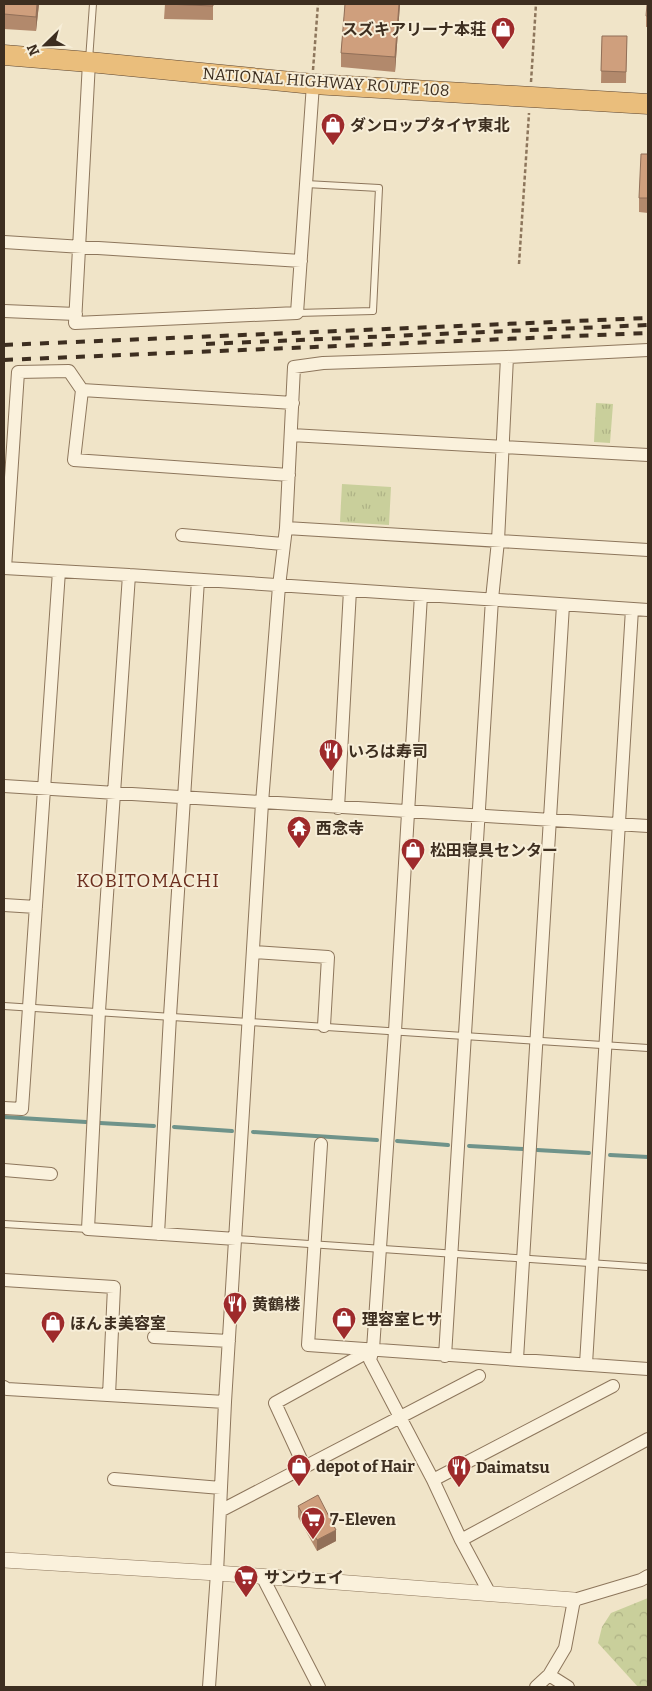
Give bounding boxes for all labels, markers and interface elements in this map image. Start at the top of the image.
shop icon: スズキアリーナ本荘 [490,16,516,50]
north arrow [20,20,70,70]
place label: スズキアリーナ本荘 [342,20,486,39]
text: N [23,41,43,58]
street label: NATIONAL HIGHWAY ROUTE 108 [202,64,450,100]
shop icon: ダンロップタイヤ東北 [320,112,346,146]
place label: ダンロップタイヤ東北 [350,116,510,135]
restaurant icon: いろは寿司 [318,738,344,772]
place label: いろは寿司 [348,742,428,761]
temple icon: 西念寺 [286,815,312,849]
place label: 西念寺 [316,819,364,838]
shop icon: 松田寝具センター [400,837,426,871]
place label: 松田寝具センター [430,841,558,860]
district label: KOBITOMACHI [76,869,220,892]
restaurant icon: 黄鶴楼 [222,1291,248,1325]
place label: 黄鶴楼 [252,1295,301,1314]
shop icon: 理容室ヒサ [331,1306,357,1340]
shop icon: ほんま美容室 [40,1310,66,1344]
place label: 理容室ヒサ [362,1310,442,1329]
place label: ほんま美容室 [70,1314,166,1333]
shop icon: depot of Hair [286,1453,312,1487]
restaurant icon: Daimatsu [446,1454,472,1488]
place label: depot of Hair [316,1457,415,1476]
place label: Daimatsu [476,1458,550,1477]
supermarket icon: 7-Eleven [300,1506,326,1540]
place label: 7-Eleven [330,1510,397,1529]
supermarket icon: サンウェイ [233,1564,259,1598]
place label: サンウェイ [264,1568,344,1587]

